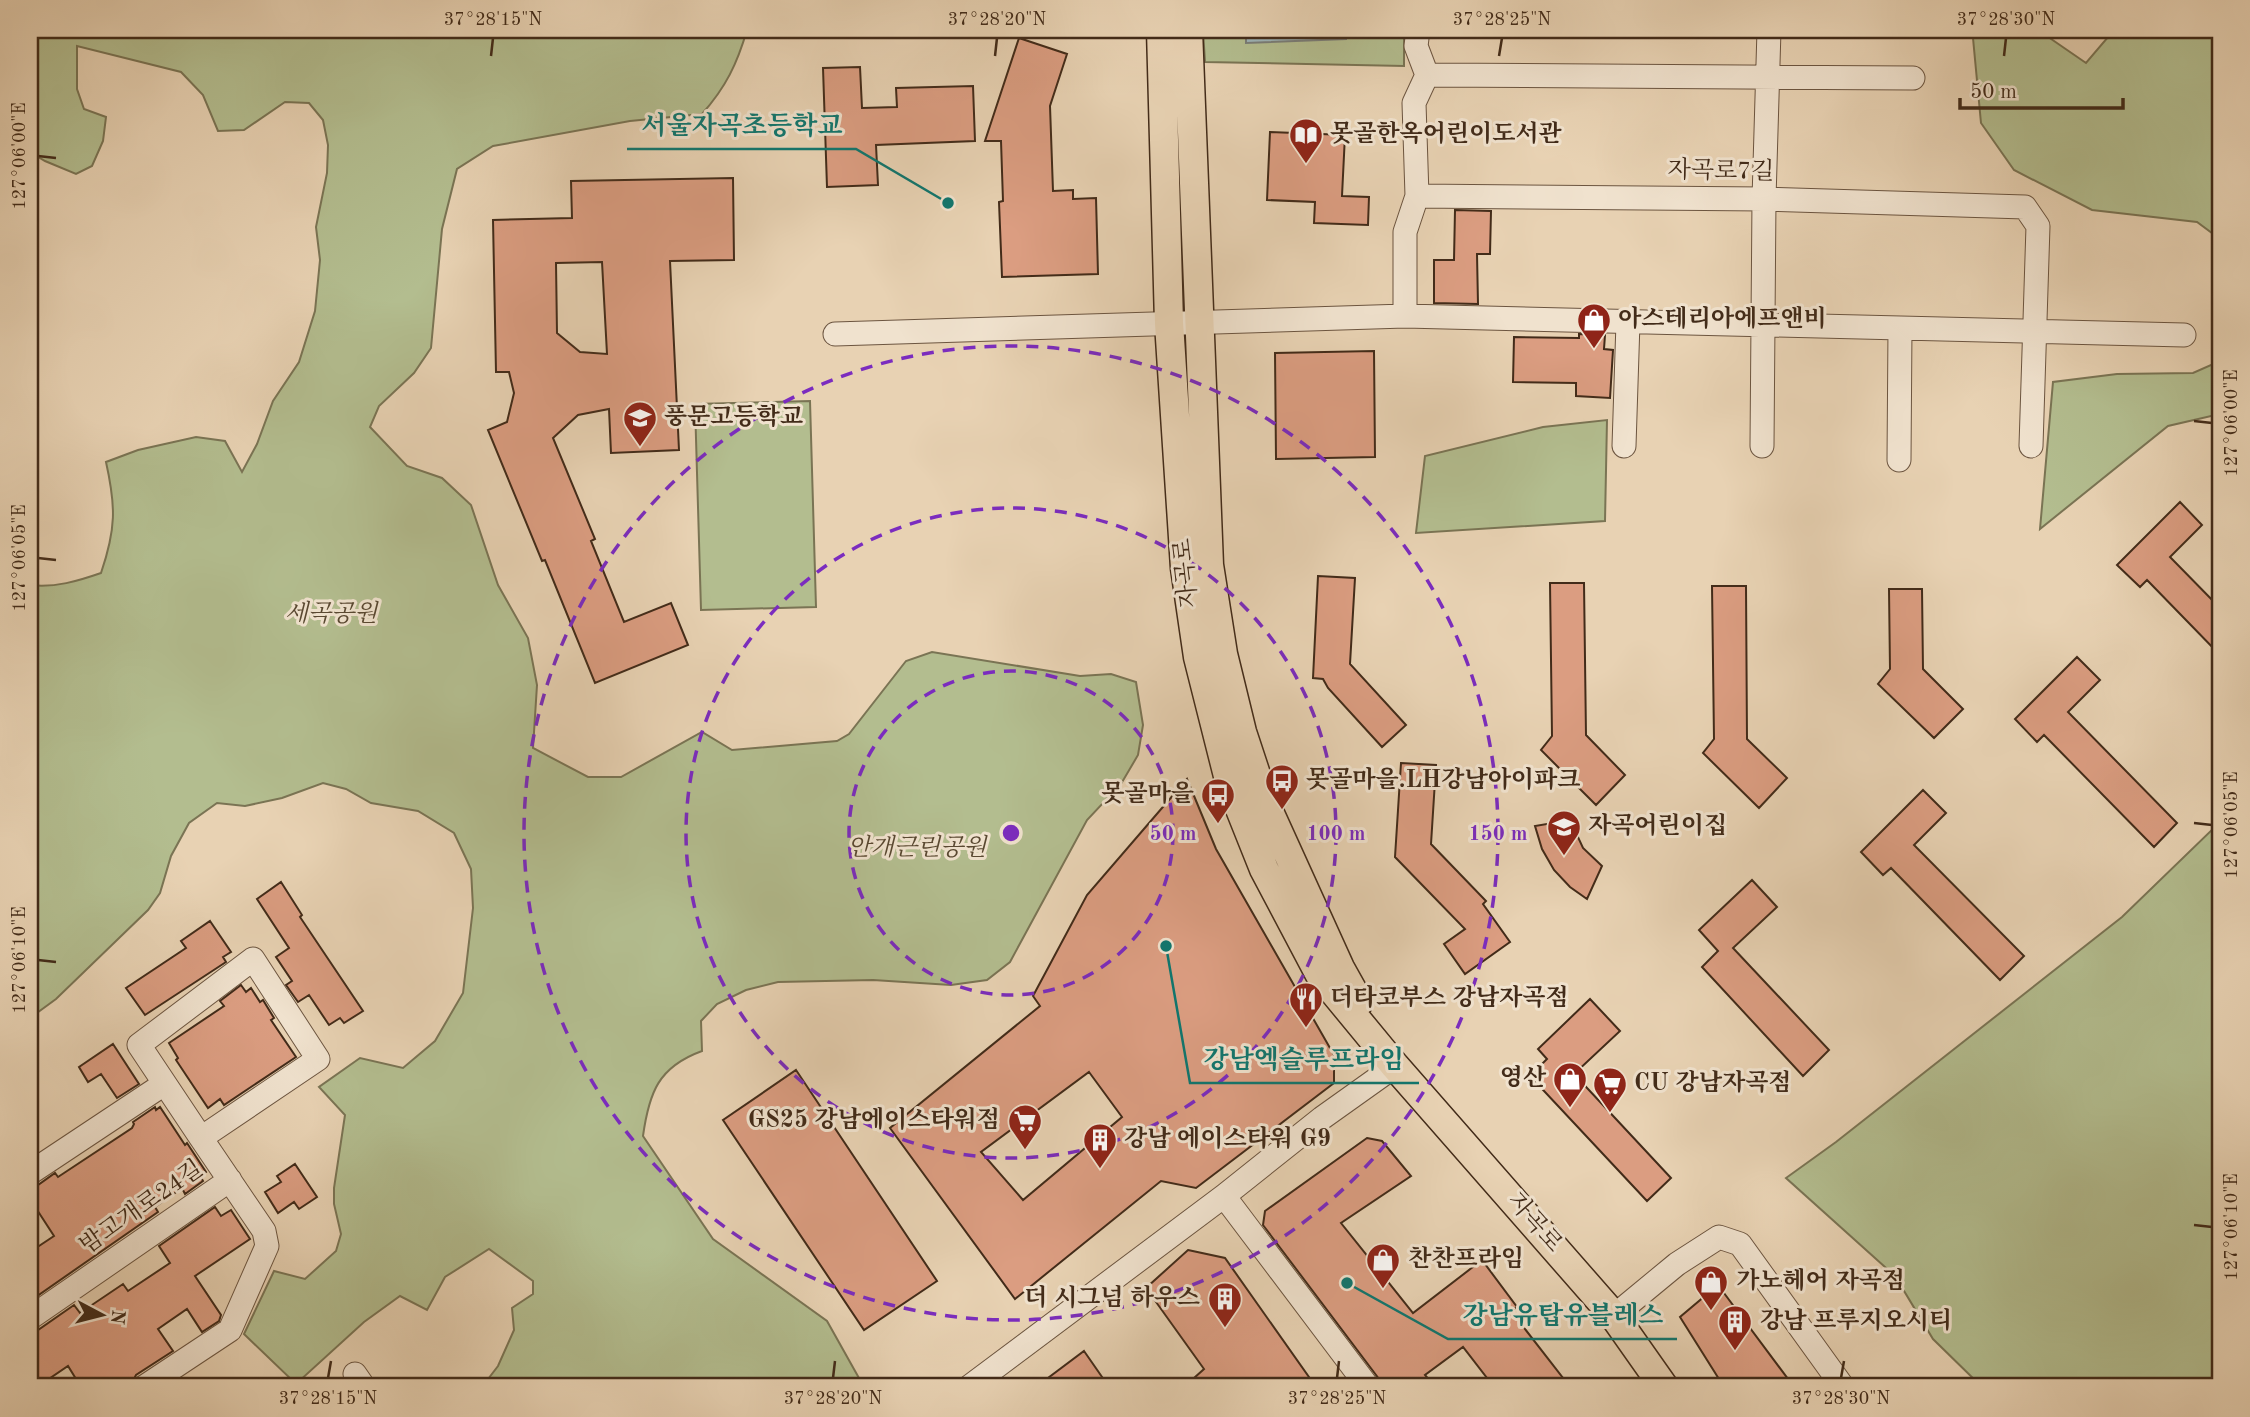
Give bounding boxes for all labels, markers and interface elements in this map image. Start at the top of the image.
text: 37°28'15"N [444,11,542,29]
text: 37°28'20"N [948,11,1046,29]
text: 37°28'25"N [1453,11,1551,29]
text: 37°28'30"N [1957,11,2055,29]
scale bar [1960,66,2122,110]
text: 50 m [1970,82,2017,103]
text: 127°06'00"E [11,102,29,210]
callout: 서울자곡초등학교 [627,102,856,149]
text: 서울자곡초등학교 [642,111,842,140]
library icon: 못골한옥어린이도서관 [1287,116,1325,165]
place label: 못골한옥어린이도서관 [1330,120,1562,147]
street label: 자곡로7길 [1667,157,1775,185]
shop icon: 아스테리아에프앤비 [1575,301,1613,350]
place label: 아스테리아에프앤비 [1618,305,1827,332]
text: 127°06'00"E [2223,369,2241,477]
school or university icon: 풍문고등학교 [621,399,659,448]
place label: 풍문고등학교 [664,403,803,430]
text: 127°06'05"E [11,504,29,612]
street label: 자곡로 [1169,537,1203,609]
park label: 세곡공원 [285,600,379,627]
bus stop icon: 못골마을.LH강남아이파크 [1263,762,1301,811]
place label: 못골마을.LH강남아이파크 [1306,766,1580,793]
text: 127°06'05"E [2223,771,2241,879]
bus stop icon: 못골마을 [1199,776,1237,825]
place label: 못골마을 [1101,780,1194,807]
school or university icon: 자곡어린이집 [1545,808,1583,857]
place label: 자곡어린이집 [1588,812,1727,839]
centre of rings [999,821,1023,845]
text: 50 m [1149,824,1197,845]
text: 100 m [1306,824,1366,845]
text: 150 m [1468,824,1528,845]
park label: 안개근린공원 [847,834,988,861]
text: 127°06'10"E [11,906,29,1014]
restaurant icon: 더타코부스 강남자곡점 [1287,980,1325,1029]
place label: 더타코부스 강남자곡점 [1330,984,1569,1011]
callout: 강남엑슬루프라임 [1190,1036,1419,1083]
text: 강남엑슬루프라임 [1204,1045,1404,1074]
shop icon: 영산 [1551,1060,1589,1109]
place label: 영산 [1500,1064,1547,1091]
supermarket icon: CU 강남자곡점 [1591,1065,1629,1114]
place label: CU 강남자곡점 [1634,1069,1792,1096]
supermarket icon: GS25 강남에이스타워점 [1006,1102,1044,1151]
place label: GS25 강남에이스타워점 [748,1106,1000,1133]
building icon: 강남 에이스타워 G9 [1081,1121,1119,1170]
place label: 강남 에이스타워 G9 [1124,1125,1331,1152]
street label: 밤고개로24길 [75,1155,208,1259]
text: 127°06'10"E [2223,1173,2241,1281]
street label: 자곡로 [1502,1188,1567,1257]
shop icon: 찬찬프라임 [1364,1241,1402,1290]
place label: 찬찬프라임 [1408,1245,1524,1272]
shop icon: 가노헤어 자곡점 [1692,1263,1730,1312]
place label: 가노헤어 자곡점 [1736,1267,1905,1294]
north arrow [66,1280,136,1350]
building icon: 더 시그넘 하우스 [1206,1280,1244,1329]
place label: 더 시그넘 하우스 [1024,1284,1200,1311]
callout: 강남유탑유블레스 [1448,1292,1677,1339]
text: 강남유탑유블레스 [1463,1301,1663,1330]
building icon: 강남 프루지오시티 [1716,1303,1754,1352]
place label: 강남 프루지오시티 [1760,1307,1952,1334]
text: N [106,1308,127,1326]
text: 37°28'15"N [279,1390,377,1408]
text: 37°28'20"N [784,1390,882,1408]
text: 37°28'25"N [1288,1390,1386,1408]
text: 37°28'30"N [1792,1390,1890,1408]

